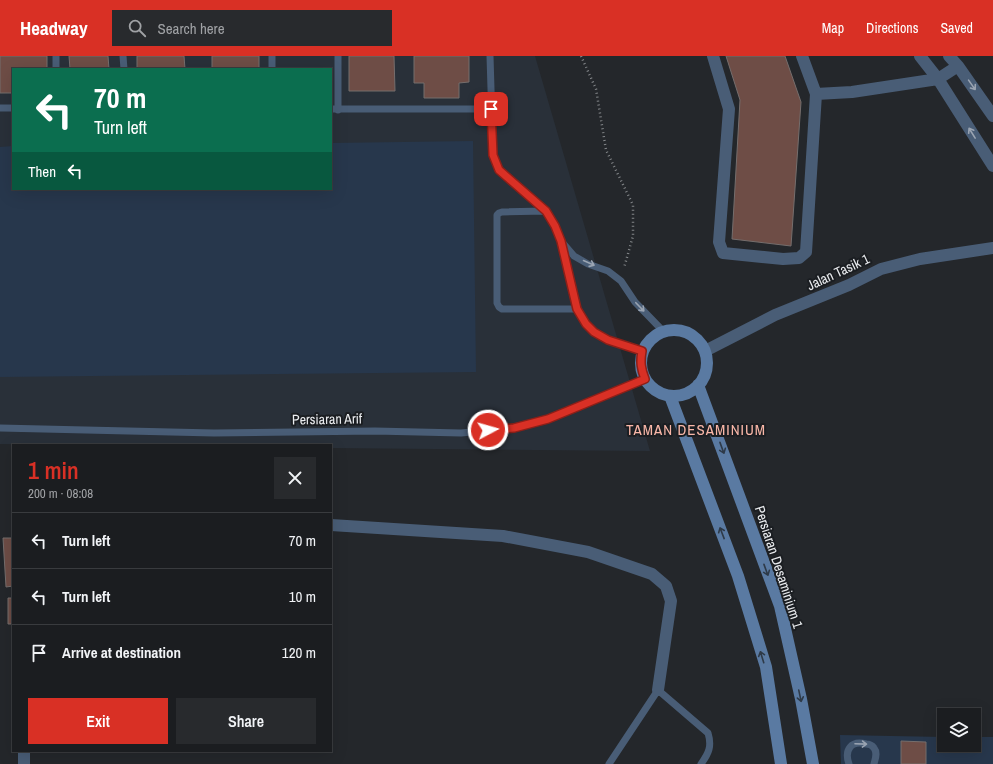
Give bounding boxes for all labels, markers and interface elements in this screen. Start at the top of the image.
search box [112,10,392,46]
text: Headway [20,15,88,41]
icon: search [126,17,148,39]
text: Search here [158,18,225,39]
text: Map [822,19,844,37]
text: Directions [866,19,918,37]
text: Saved [940,19,973,37]
text: 70 m [94,79,146,117]
one-way arrow [968,80,976,91]
icon: left [28,84,80,136]
pin [474,92,508,126]
icon: arrive [480,98,502,120]
text: Turn left [94,115,147,140]
one-way arrow [968,128,976,139]
icon: left [64,160,86,182]
text: Then [28,161,56,182]
street label: Jalan Tasik 1 [804,249,873,294]
one-way arrow [582,260,594,268]
one-way arrow [635,302,645,312]
street label: Persiaran Arif [292,409,363,429]
position arrow [467,409,509,451]
district label: TAMAN DESAMINIUM [626,419,766,440]
one-way arrow [718,442,726,454]
text: 1 min [28,454,79,486]
button: close [274,457,316,499]
text: 200 m · 08:08 [28,485,93,502]
street label: Persiaran Desaminium 1 [751,504,807,631]
one-way arrow [717,528,725,540]
icon: left [28,530,50,552]
text: Turn left [62,530,110,551]
text: 70 m [289,530,316,551]
one-way arrow [763,564,771,576]
icon: left [28,586,50,608]
text: Turn left [62,586,110,607]
text: 10 m [289,586,316,607]
icon: arrive [28,642,50,664]
text: Arrive at destination [62,642,181,663]
text: 120 m [282,642,316,663]
one-way arrow [758,651,766,663]
one-way arrow [797,689,805,702]
button: Exit [28,698,168,744]
button: Share [176,698,316,744]
map controls [937,708,981,752]
button: layers [937,708,981,752]
one-way arrow [854,740,867,748]

